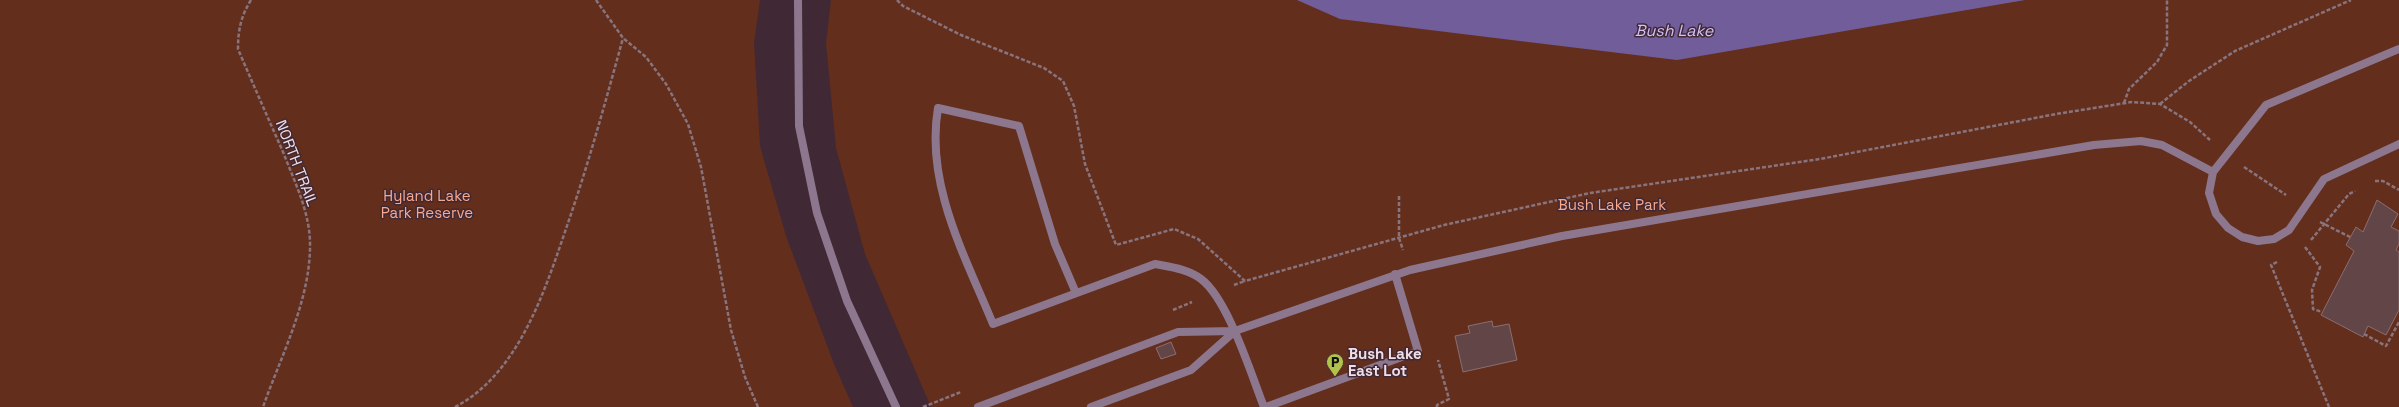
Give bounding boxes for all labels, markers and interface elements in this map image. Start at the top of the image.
water label: Bush Lake [1635,20,1714,41]
street label: NORTH TRAIL [272,117,322,209]
park label: Hyland Lake Park Reserve [381,186,473,222]
park label: Bush Lake Park [1558,195,1666,214]
place label: Bush Lake East Lot [1348,344,1422,380]
parking icon: Bush Lake East Lot [1325,352,1345,377]

